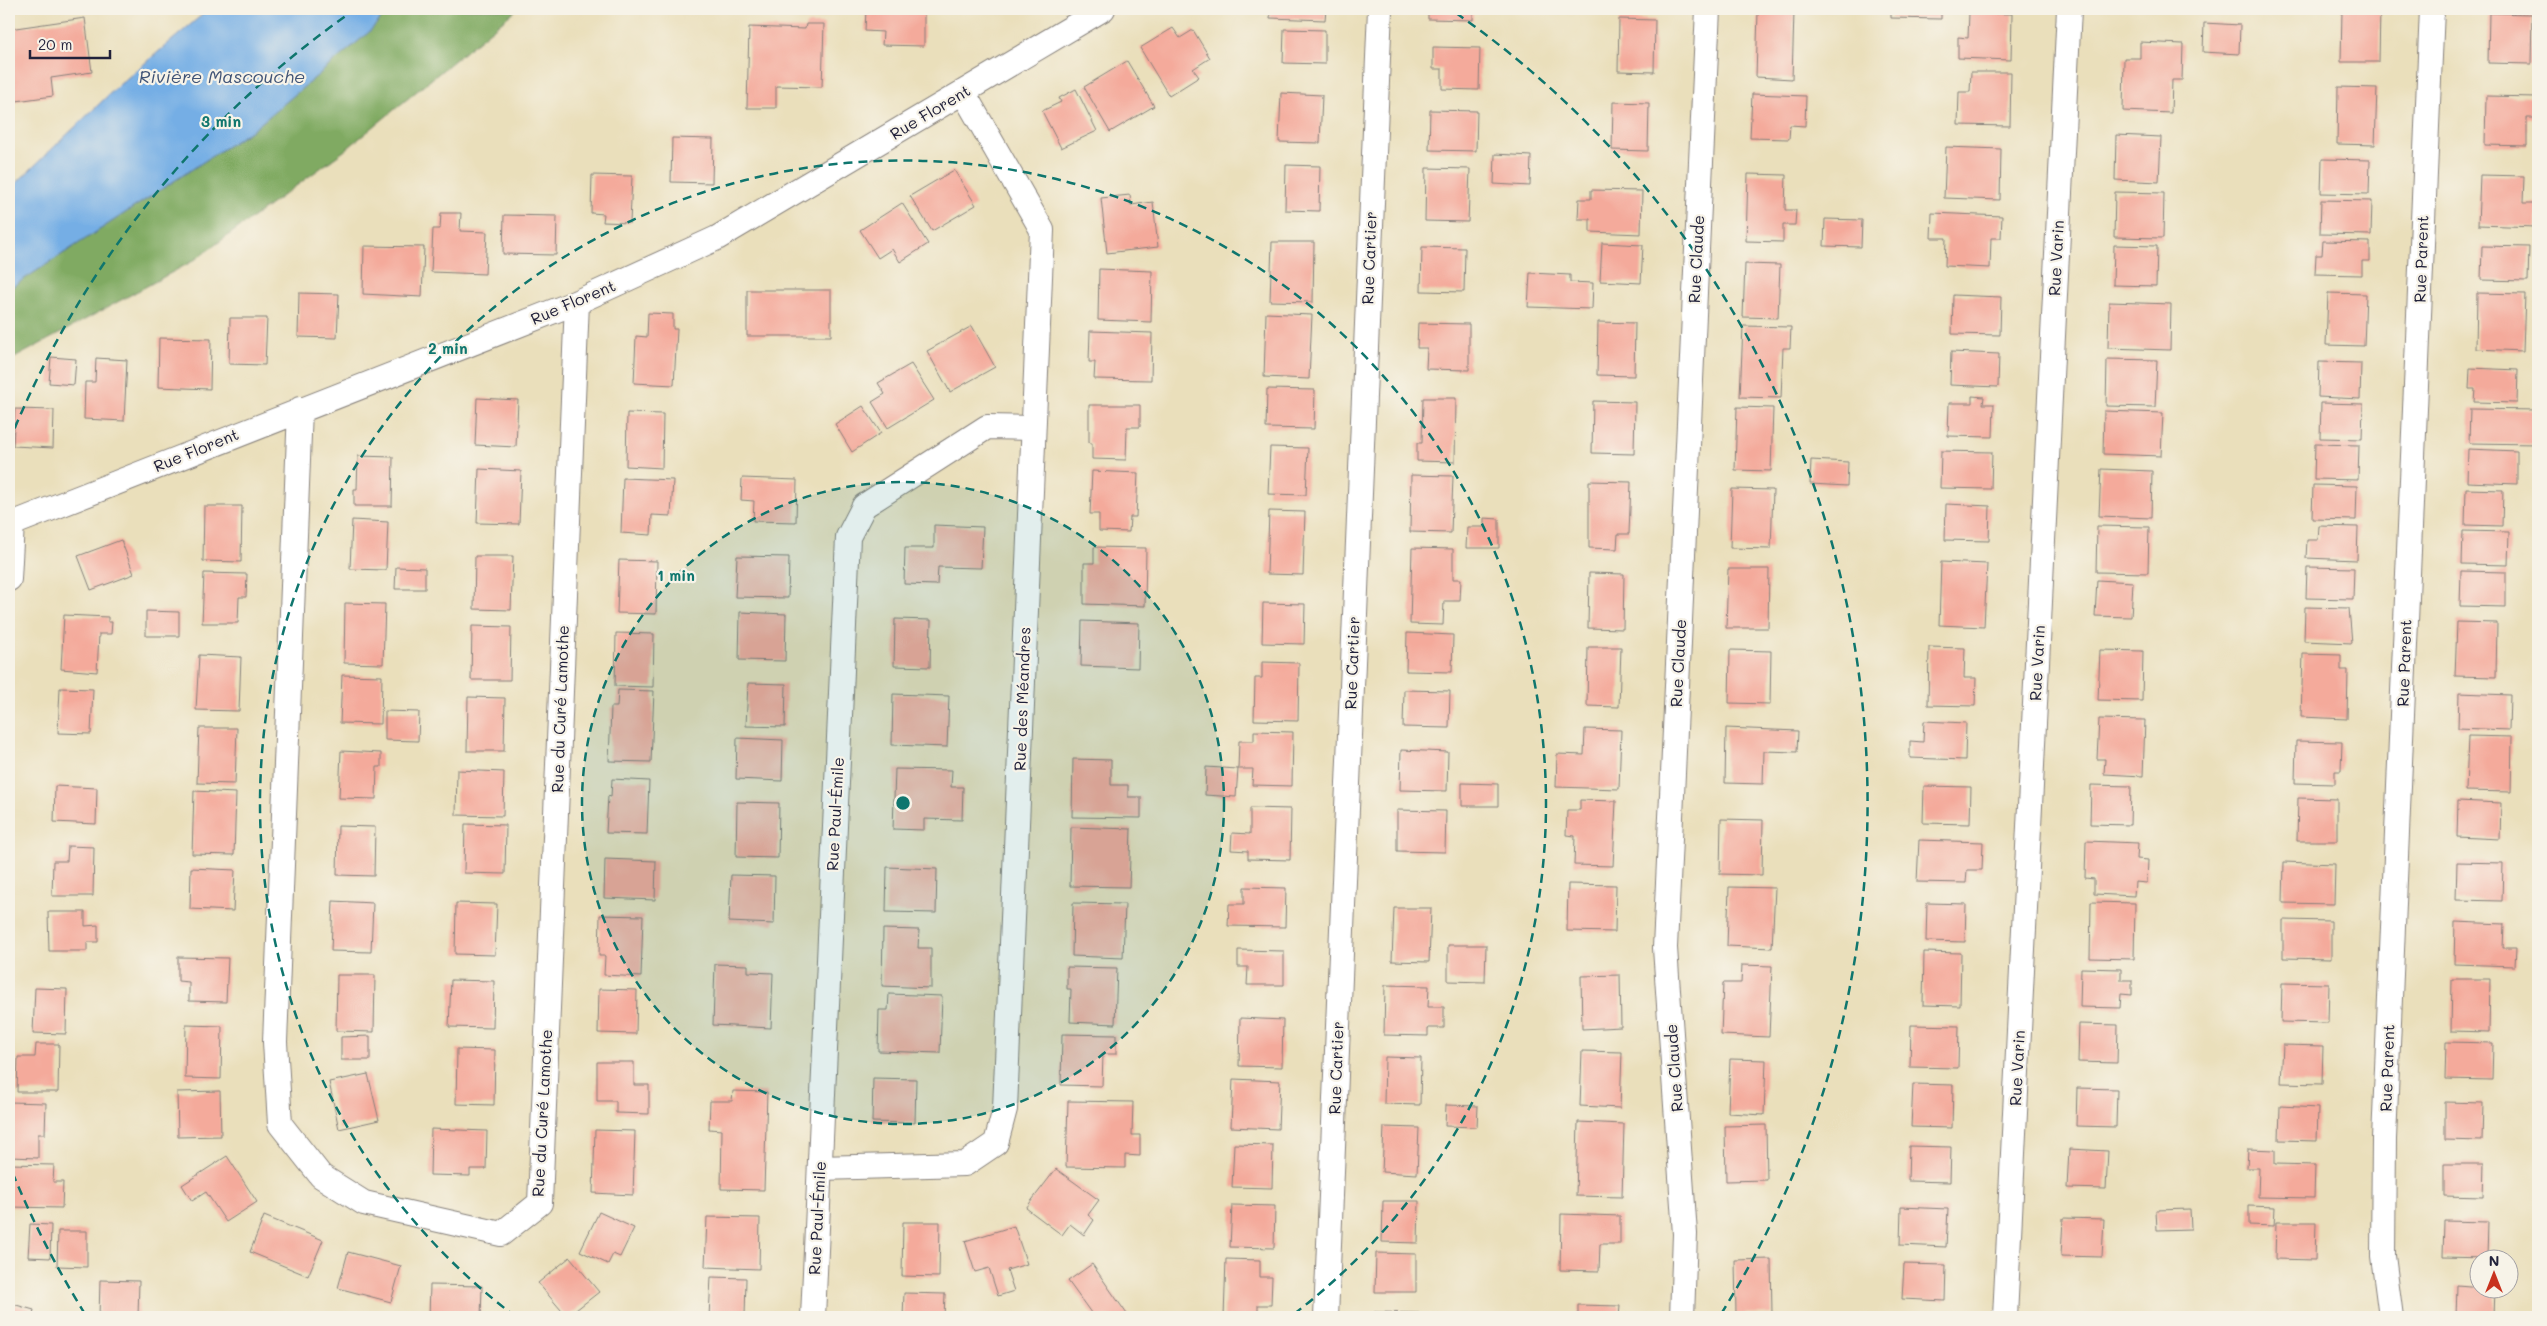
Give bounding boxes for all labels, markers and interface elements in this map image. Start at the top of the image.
scale bar [30,28,110,60]
text: 20 m [38,34,72,54]
water label: Rivière Mascouche [139,64,305,88]
street label: Rue Florent [886,79,974,144]
text: 3 min [201,111,241,131]
street label: Rue Cartier [1356,211,1381,305]
street label: Rue Claude [1683,214,1708,304]
street label: Rue Parent [2408,215,2433,303]
street label: Rue Varin [2043,219,2068,297]
street label: Rue Florent [527,274,618,329]
text: 2 min [428,338,468,358]
street label: Rue Florent [150,423,242,476]
text: 1 min [657,565,695,585]
street label: Rue Cartier [1339,616,1364,710]
street label: Rue Claude [1665,618,1690,708]
street label: Rue Parent [2391,619,2416,707]
street label: Rue Varin [2024,624,2049,702]
street label: Rue du Curé Lamothe [546,625,573,793]
street label: Rue des Méandres [1008,626,1035,771]
street label: Rue Paul-Émile [821,756,848,871]
centre of rings [894,794,912,812]
street label: Rue Cartier [1323,1021,1348,1115]
street label: Rue Claude [1660,1023,1687,1113]
street label: Rue Parent [2374,1024,2399,1112]
street label: Rue du Curé Lamothe [527,1029,556,1197]
street label: Rue Varin [2004,1029,2029,1107]
street label: Rue Paul-Émile [803,1160,830,1275]
north arrow [2470,1248,2520,1298]
text: N [2489,1251,2499,1270]

